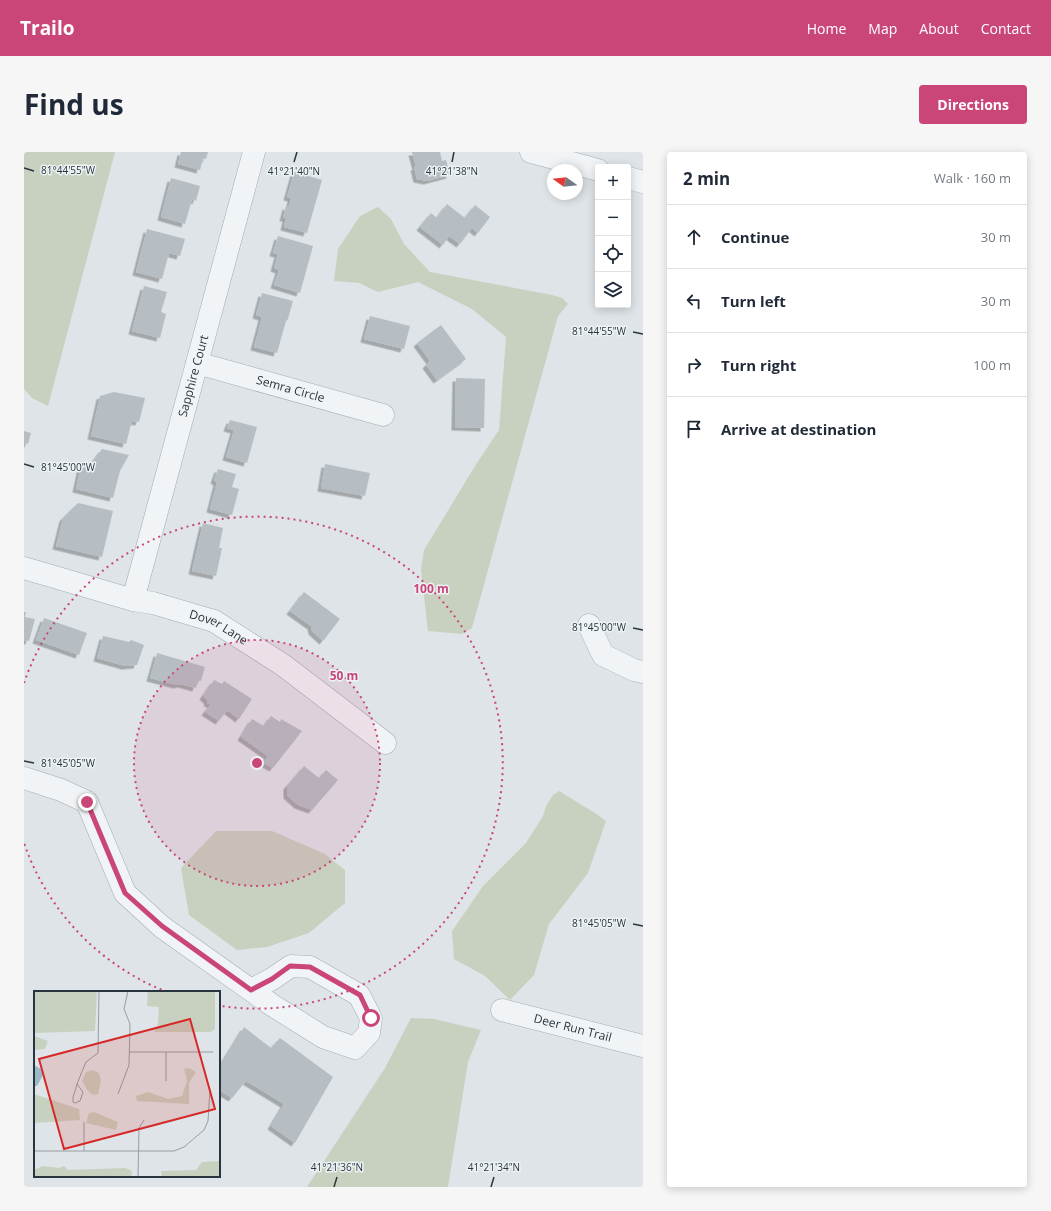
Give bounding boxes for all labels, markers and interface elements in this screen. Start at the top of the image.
text: Trailo [20,15,74,41]
text: Home [807,19,846,38]
text: Map [868,19,897,38]
text: About [919,19,959,38]
text: Contact [981,19,1031,38]
text: Find us [24,85,124,123]
button: Directions [919,85,1027,124]
text: 81°44'55"W [41,163,96,177]
text: 41°21'40"N [268,164,320,178]
text: 41°21'38"N [426,164,478,178]
north arrow [547,164,583,200]
map controls [595,164,631,308]
button: + [595,164,631,200]
text: 2 min [683,167,730,190]
text: Walk · 160 m [934,169,1011,187]
button: − [595,200,631,236]
icon: ahead [683,226,705,248]
text: Continue [721,227,789,247]
text: 30 m [981,228,1011,246]
button: locate [595,236,631,272]
button: layers [595,272,631,308]
icon: left [683,290,705,312]
text: Turn left [721,291,786,311]
text: 30 m [981,292,1011,310]
text: 81°44'55"W [572,324,627,338]
street label: Sapphire Court [174,333,212,419]
icon: right [683,354,705,376]
text: Turn right [721,355,796,375]
text: 100 m [973,356,1011,374]
street label: Semra Circle [254,371,327,406]
icon: arrive [683,418,705,440]
text: Arrive at destination [721,419,876,439]
text: 81°45'00"W [41,460,96,474]
text: 100 m [413,580,449,597]
street label: Dover Lane [187,605,251,649]
text: 81°45'00"W [572,620,627,634]
text: 50 m [330,667,358,684]
text: 81°45'05"W [41,756,96,770]
centre of rings [250,756,264,770]
route end [78,793,96,811]
text: 81°45'05"W [572,916,627,930]
inset map [34,991,220,1177]
route start [362,1009,380,1027]
street label: Deer Run Trail [532,1009,614,1046]
text: 41°21'36"N [311,1160,363,1174]
text: 41°21'34"N [468,1160,520,1174]

